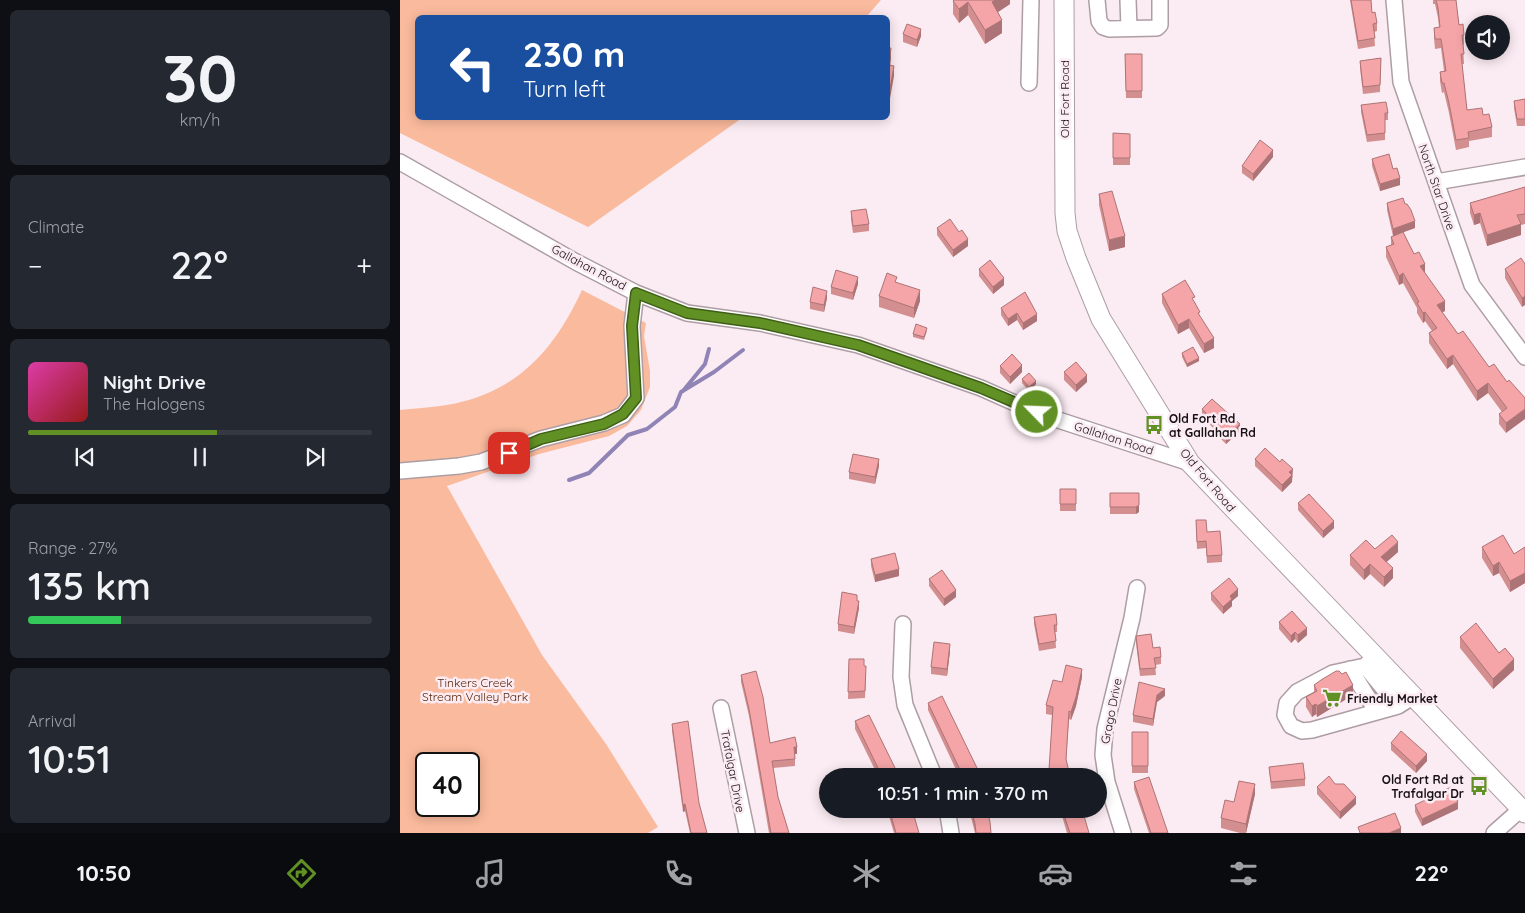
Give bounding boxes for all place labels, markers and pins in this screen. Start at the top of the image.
place label: Old Fort Rd at Gallahan Rd [1169,411,1256,440]
bus stop icon: Old Fort Rd at Gallahan Rd [1143,414,1165,436]
pin [488,432,530,474]
supermarket icon: Friendly Market [1321,687,1343,709]
place label: Friendly Market [1347,691,1438,706]
place label: Old Fort Rd at Trafalgar Dr [1382,772,1464,801]
bus stop icon: Old Fort Rd at Trafalgar Dr [1468,775,1490,797]

